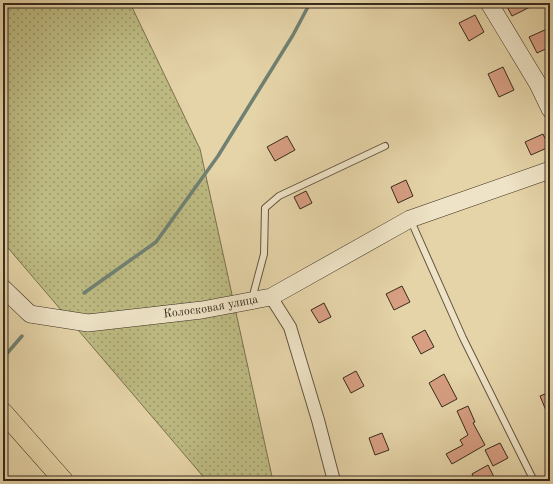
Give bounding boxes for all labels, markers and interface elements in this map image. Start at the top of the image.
street label: Колосковая улица [163,294,259,320]

